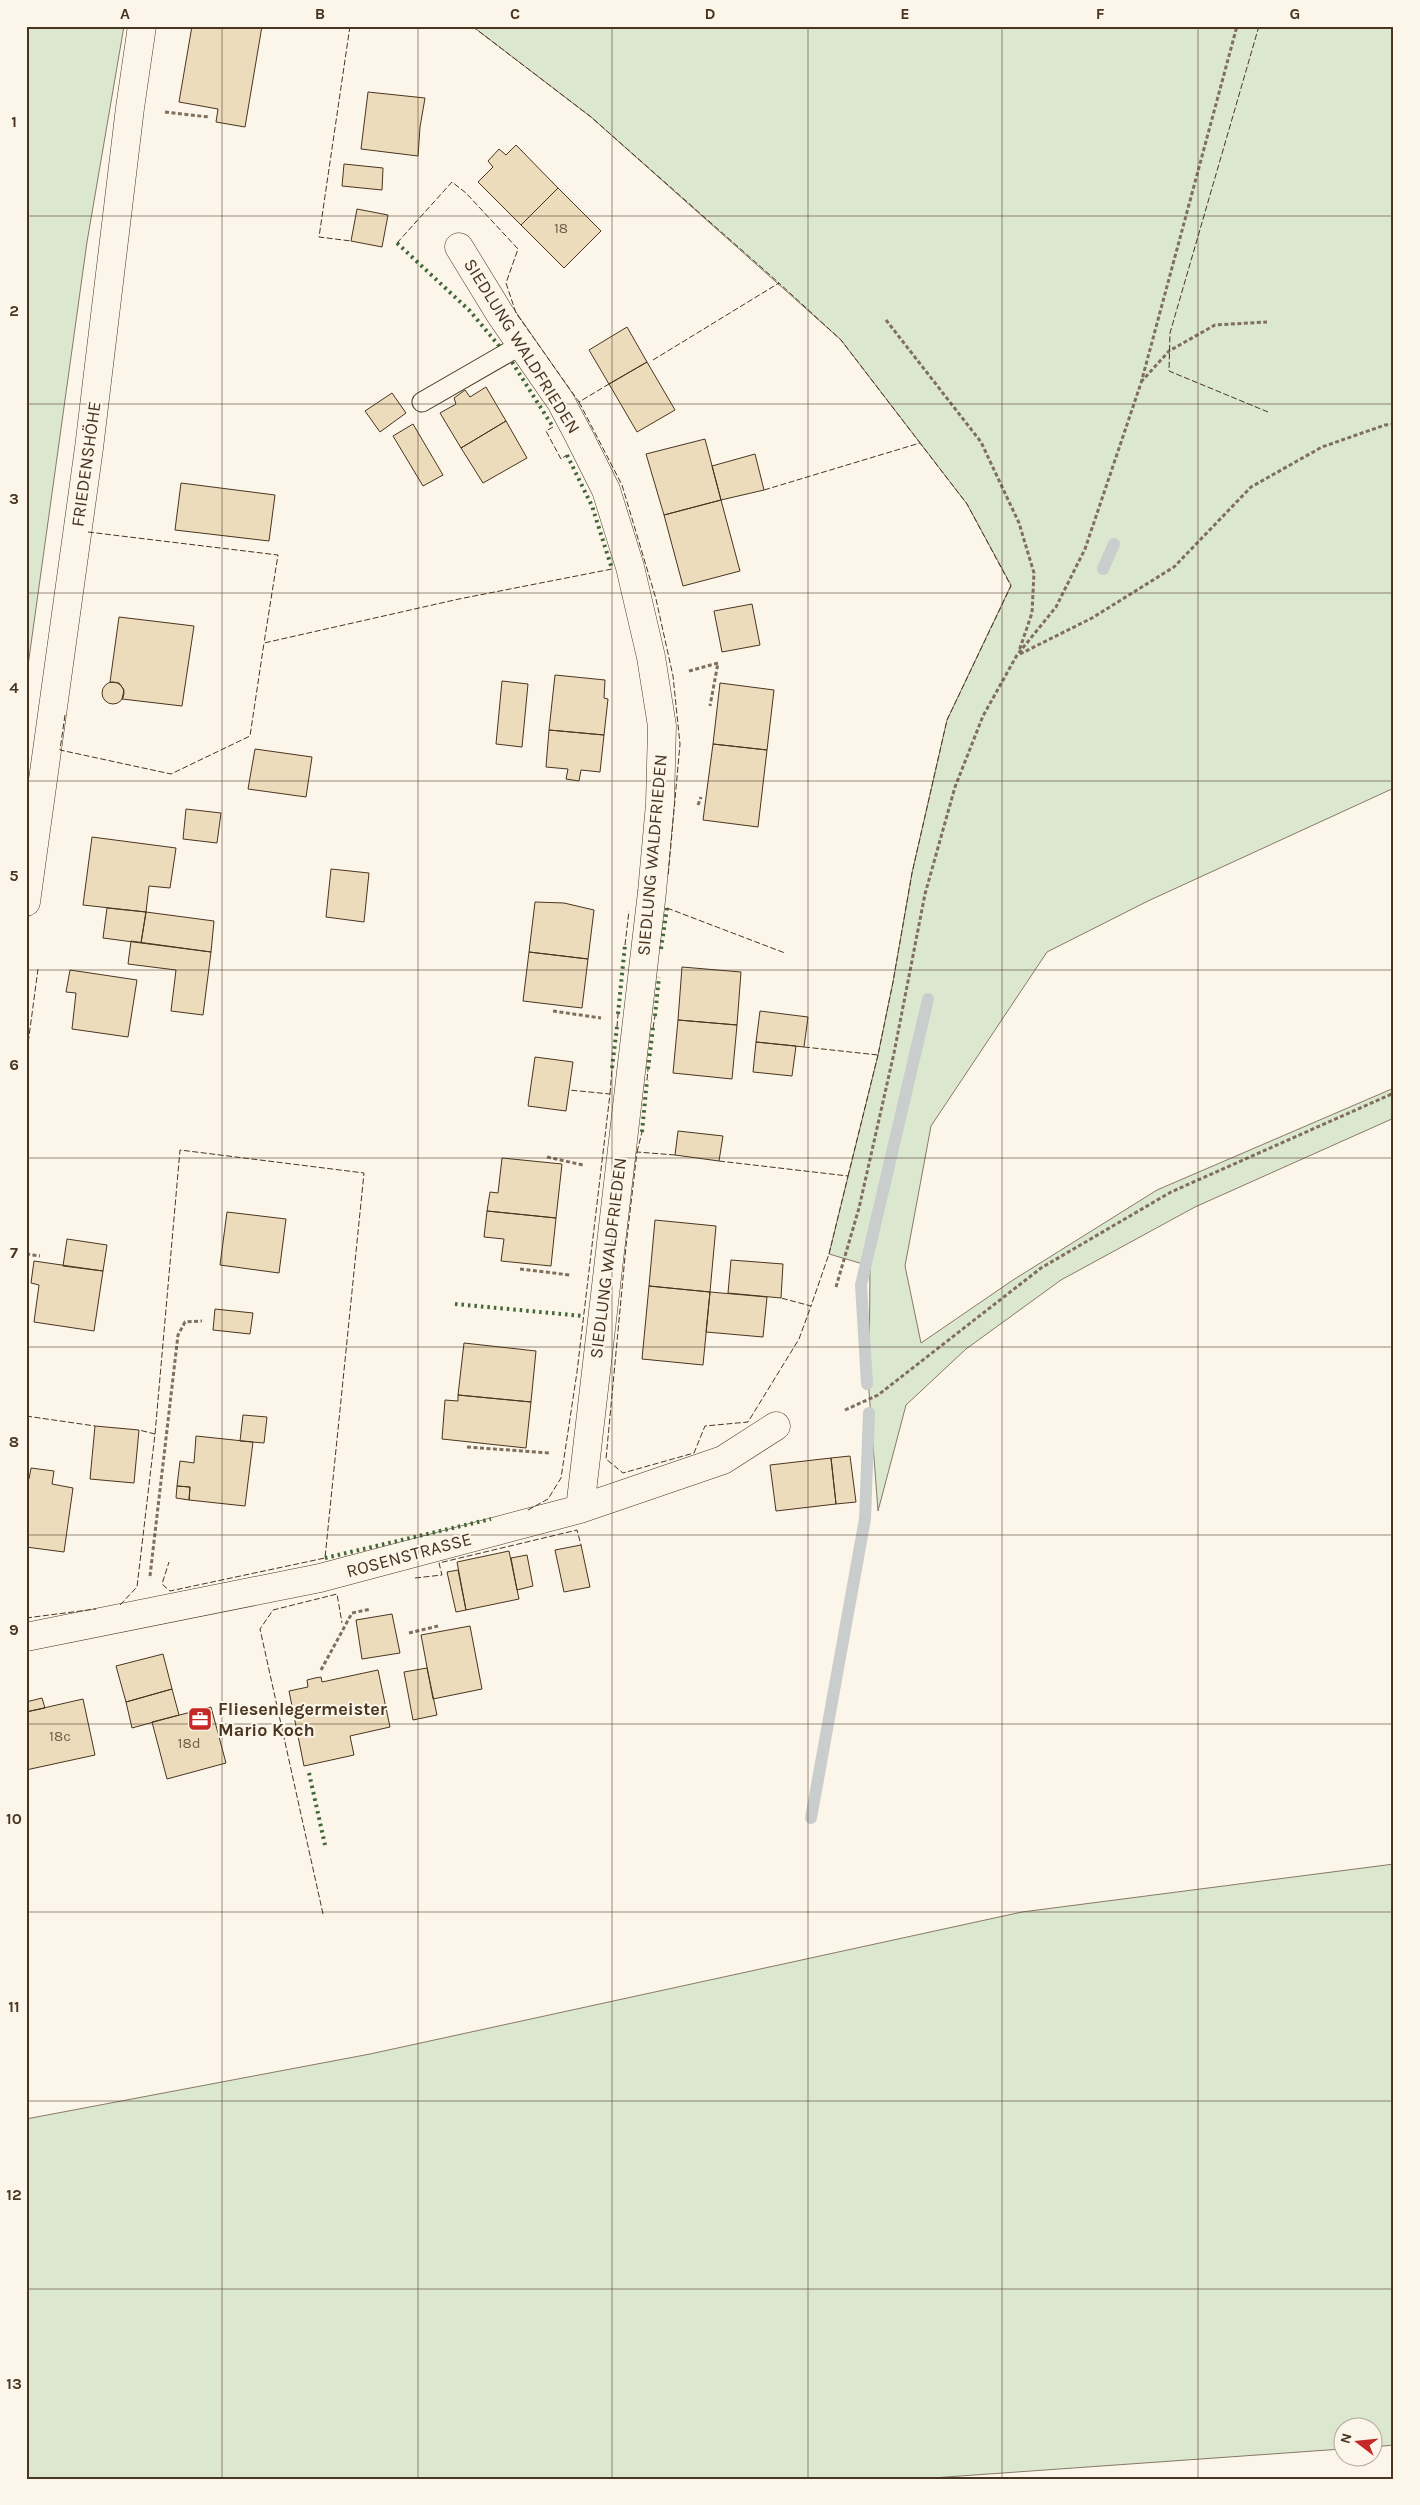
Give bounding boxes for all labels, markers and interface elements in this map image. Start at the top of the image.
text: A [120,4,130,23]
text: B [315,4,325,23]
text: C [510,4,520,23]
text: D [705,4,716,23]
text: E [900,4,910,23]
text: F [1096,4,1105,23]
text: G [1290,4,1300,23]
text: 1 [11,112,17,131]
house number: 18 [554,219,568,237]
street label: SIEDLUNG WALDFRIEDEN [459,254,585,438]
text: 2 [9,301,19,320]
street label: FRIEDENSHÖHE [66,400,106,528]
text: 3 [9,489,19,508]
text: 4 [9,678,19,697]
street label: SIEDLUNG WALDFRIEDEN [632,753,672,957]
text: 5 [9,866,19,885]
text: 6 [9,1055,19,1074]
street label: SIEDLUNG WALDFRIEDEN [585,1156,631,1360]
text: 7 [10,1243,18,1262]
text: 8 [9,1432,19,1451]
street label: ROSENSTRASSE [344,1528,474,1582]
text: 9 [9,1620,19,1639]
place label: Fliesenlegermeister Mario Koch [218,1698,387,1741]
office icon: Fliesenlegermeister Mario Koch [187,1706,213,1732]
house number: 18c [49,1727,71,1745]
house number: 18d [177,1734,201,1752]
text: 10 [6,1809,22,1828]
text: 11 [8,1997,20,2016]
text: 12 [6,2185,22,2204]
text: 13 [6,2374,22,2393]
north arrow [1332,2418,1382,2468]
text: N [1336,2431,1356,2446]

